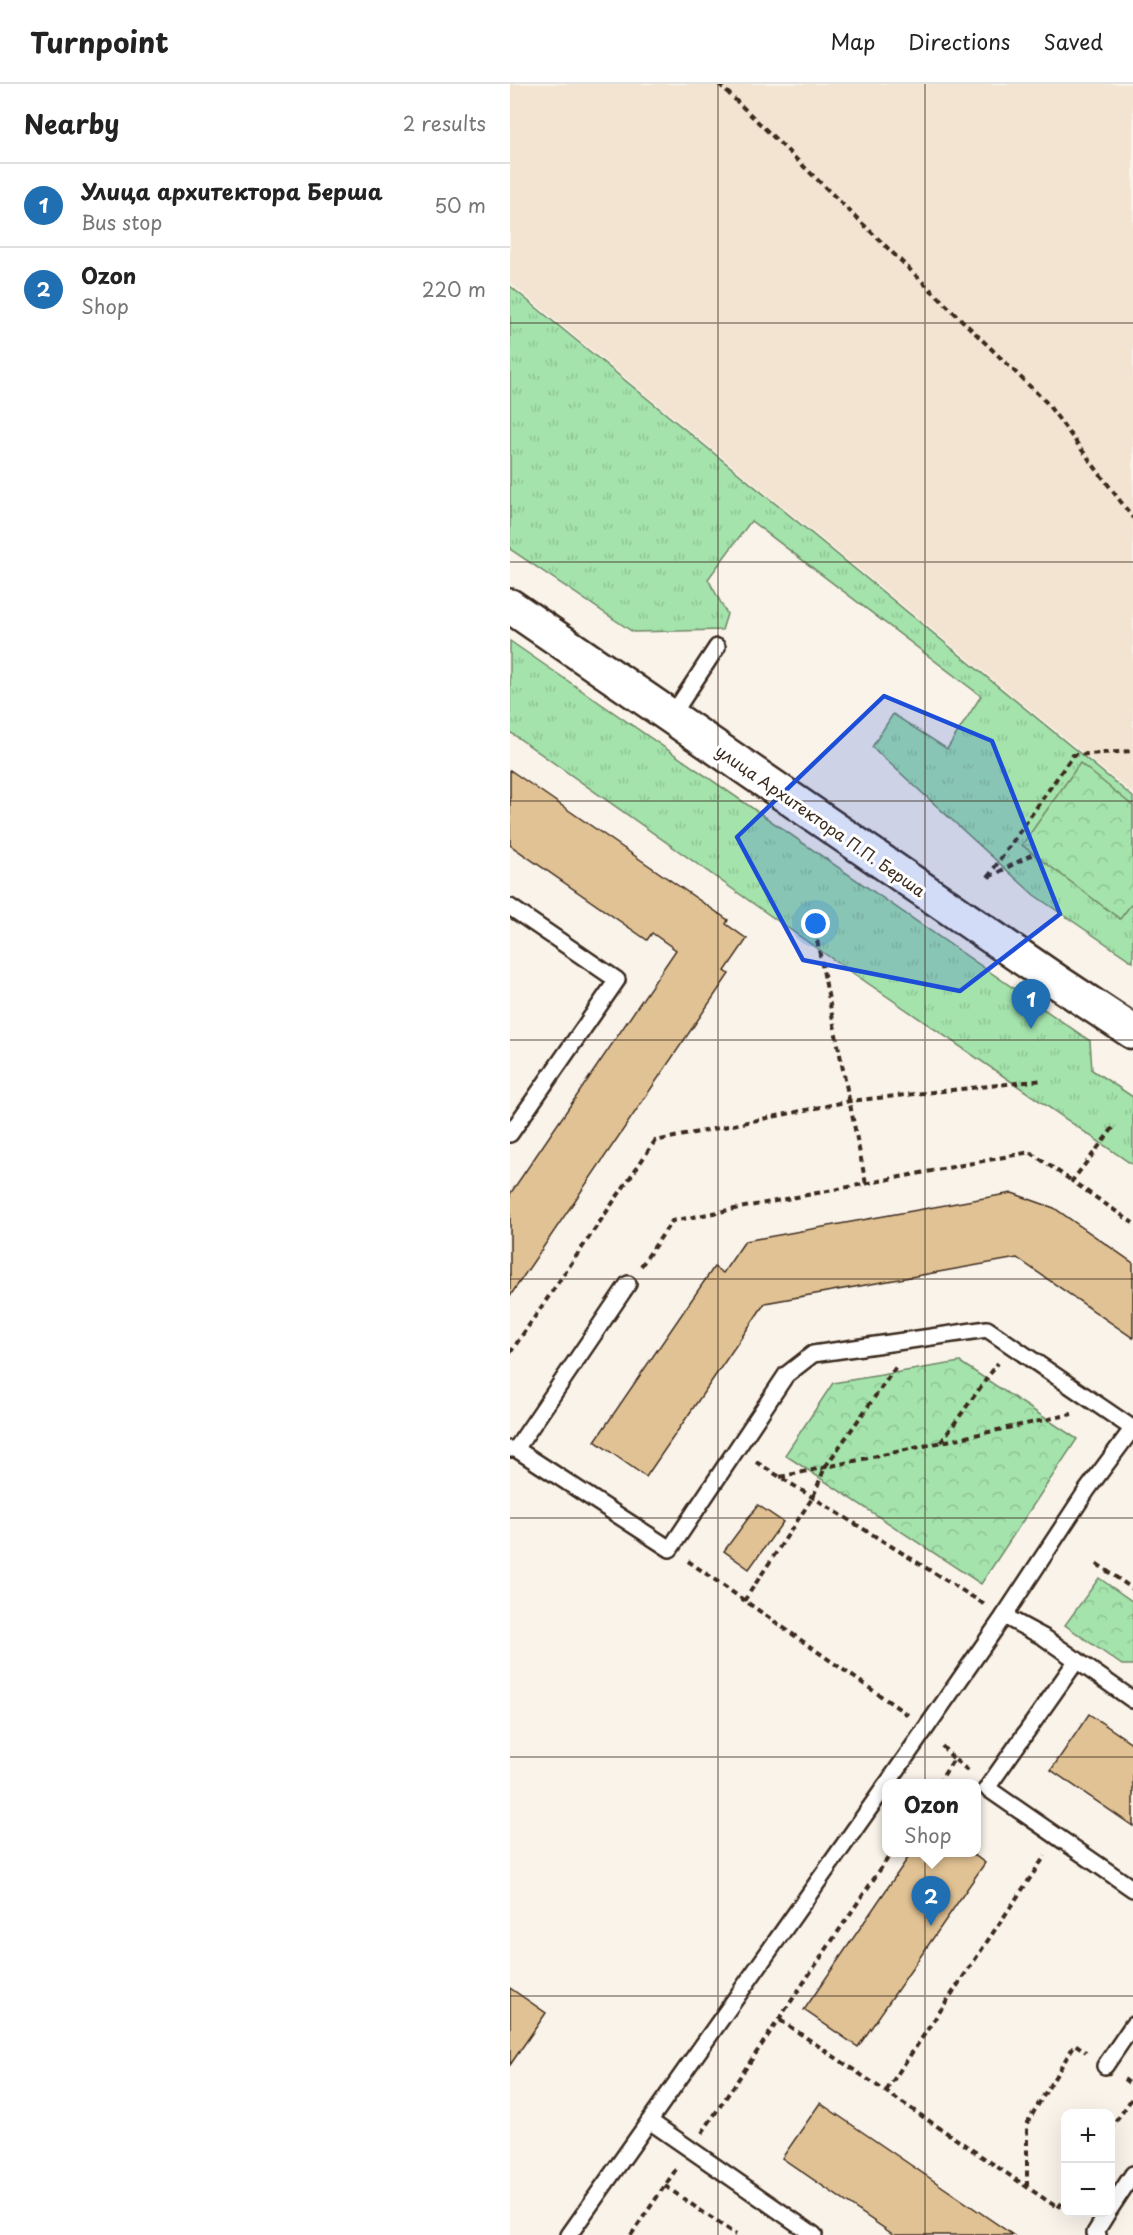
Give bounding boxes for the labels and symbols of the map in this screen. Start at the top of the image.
street label: улица Архитектора П.П. Берша [711,738,931,902]
your location [801,909,830,938]
pin: 1 [1012,980,1050,1029]
pin: 2 [912,1876,950,1926]

